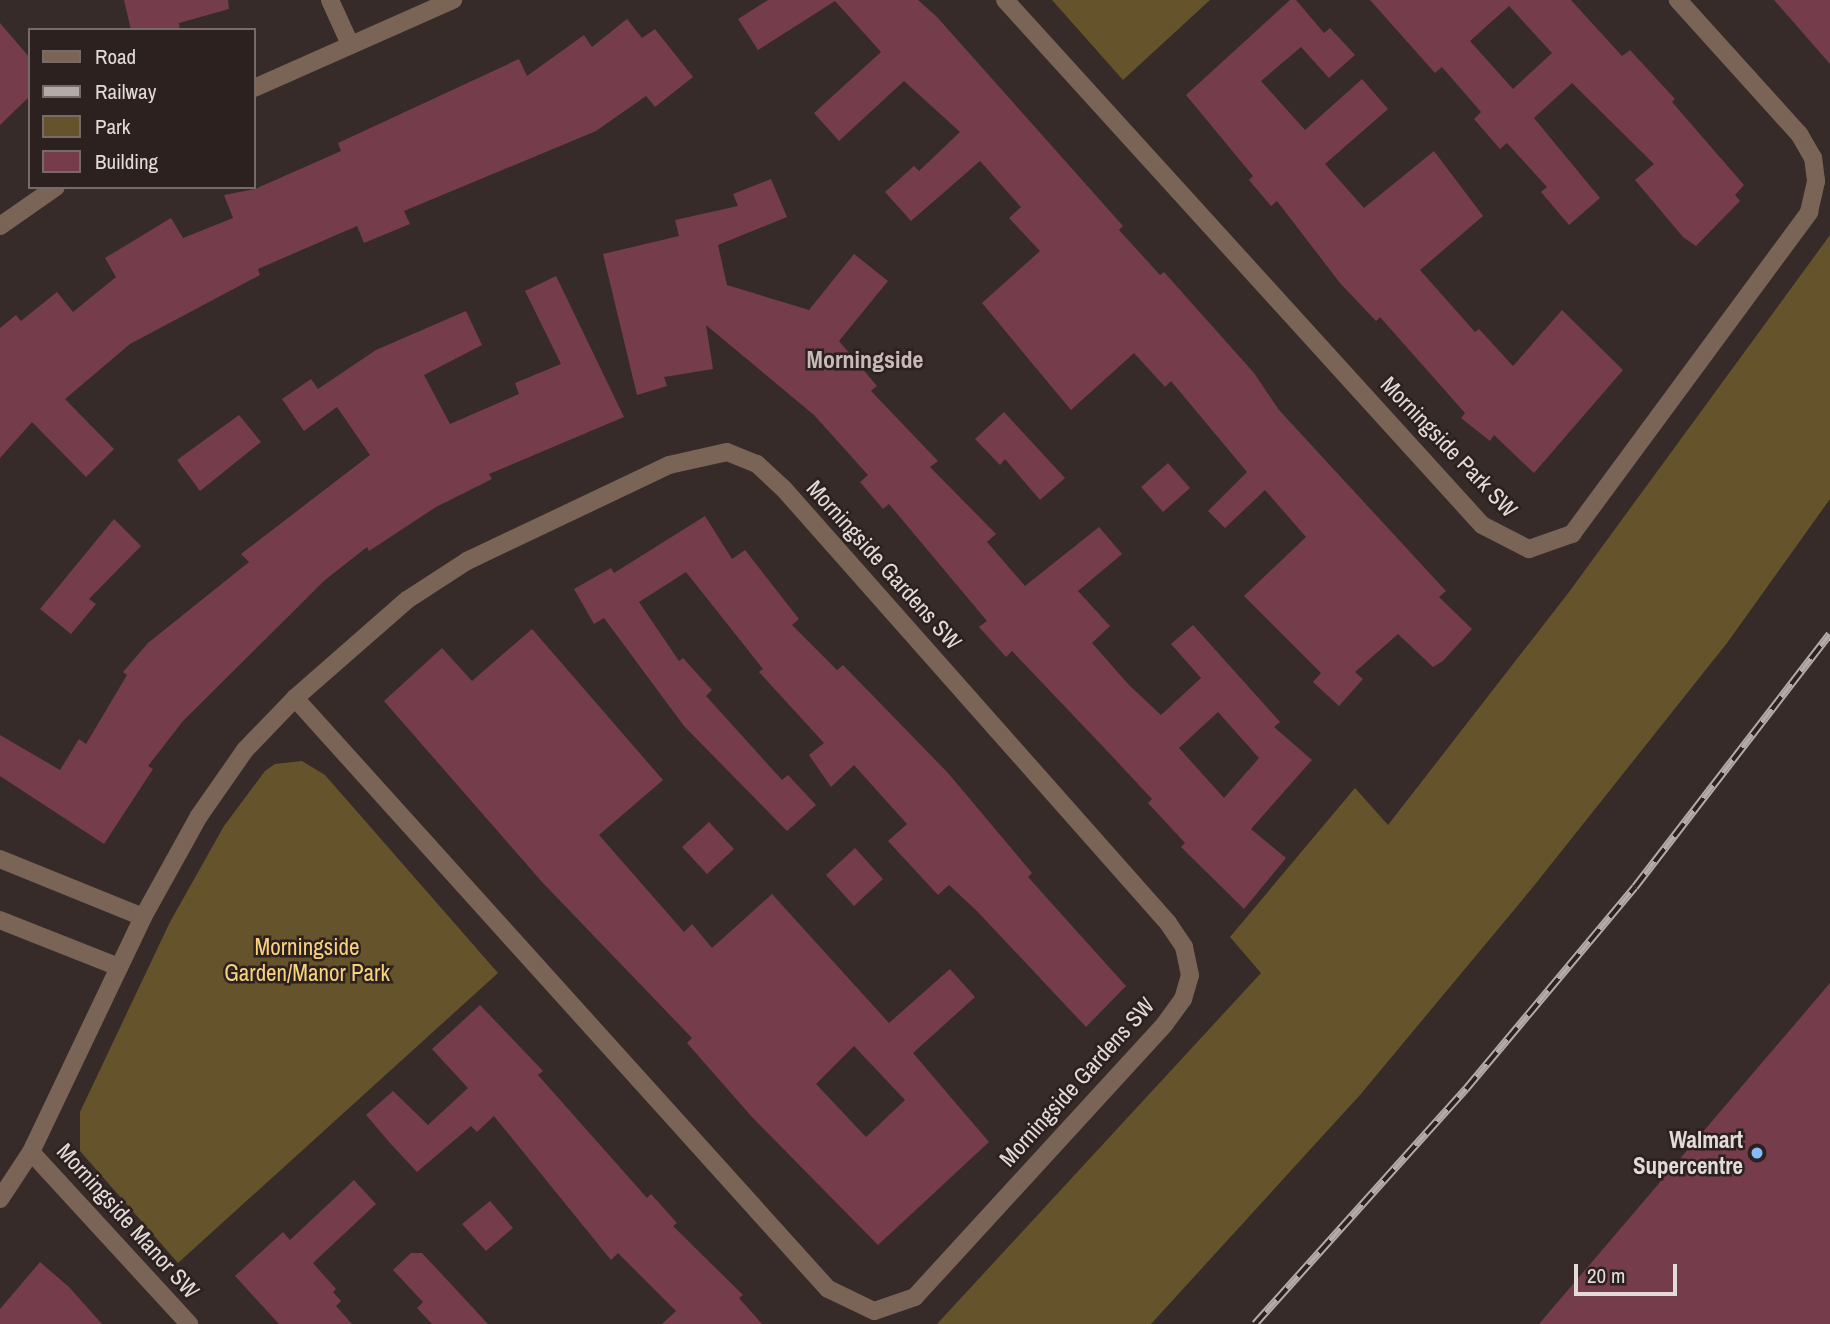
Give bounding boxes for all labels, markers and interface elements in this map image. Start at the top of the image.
legend [28,28,256,189]
text: Road [95,42,136,71]
text: Railway [95,77,156,106]
text: Park [95,112,130,141]
text: Building [95,147,158,176]
district label: Morningside [807,346,923,374]
street label: Morningside Park SW [1375,371,1523,523]
street label: Morningside Gardens SW [801,475,967,655]
park label: Morningside Garden/Manor Park [224,933,390,987]
street label: Morningside Gardens SW [994,992,1160,1172]
place label: Walmart Supercentre [1633,1126,1743,1180]
street label: Morningside Manor SW [51,1138,205,1304]
marker: Walmart Supercentre [1749,1145,1765,1161]
scale bar [1578,1250,1681,1294]
text: 20 m [1587,1261,1625,1290]

